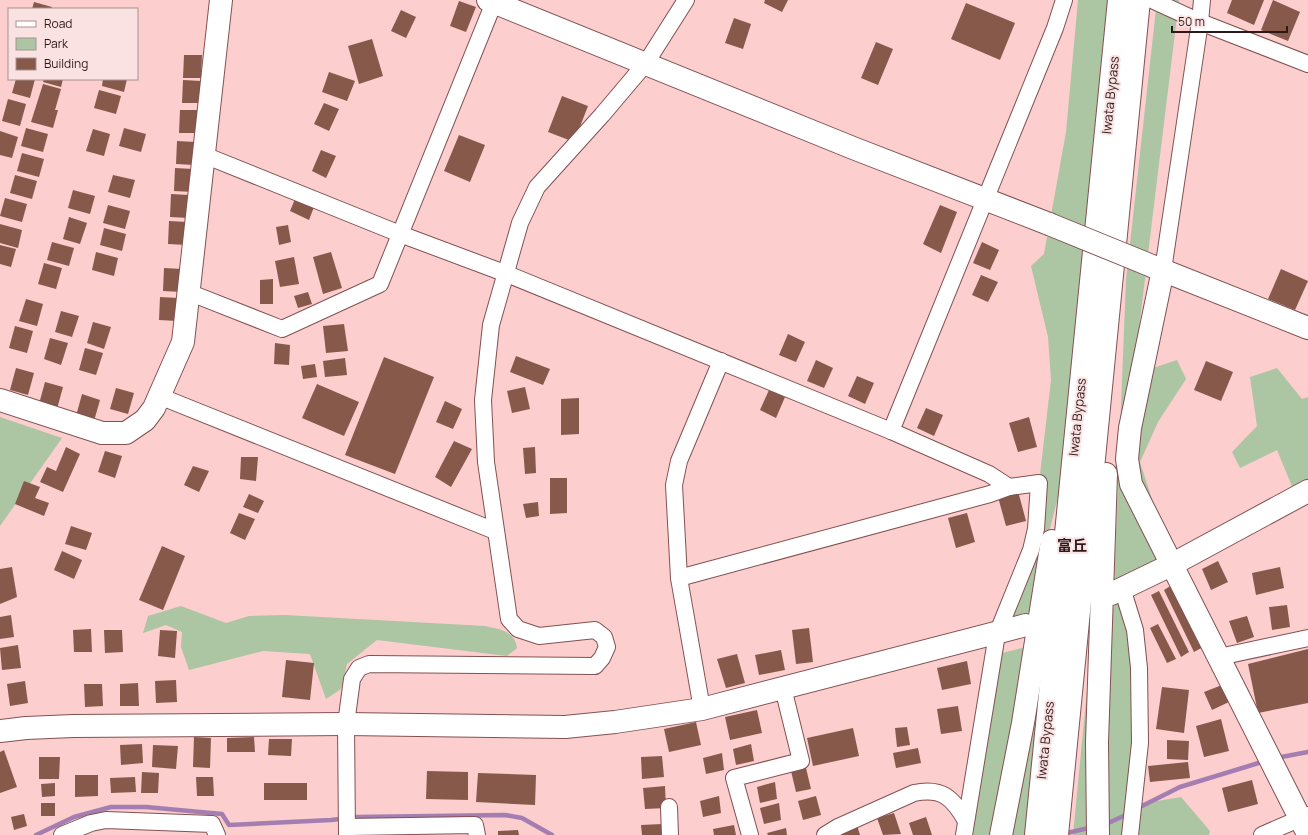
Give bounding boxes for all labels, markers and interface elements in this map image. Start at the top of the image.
legend [8,8,138,80]
scale bar [1172,8,1287,34]
text: 50 m [1178,13,1205,30]
text: Road [44,15,72,32]
text: Park [44,35,69,52]
text: Building [44,55,88,72]
street label: Iwata Bypass [1097,55,1123,135]
street label: Iwata Bypass [1064,377,1090,457]
district label: 富丘 [1057,535,1087,556]
street label: Iwata Bypass [1032,700,1058,780]

